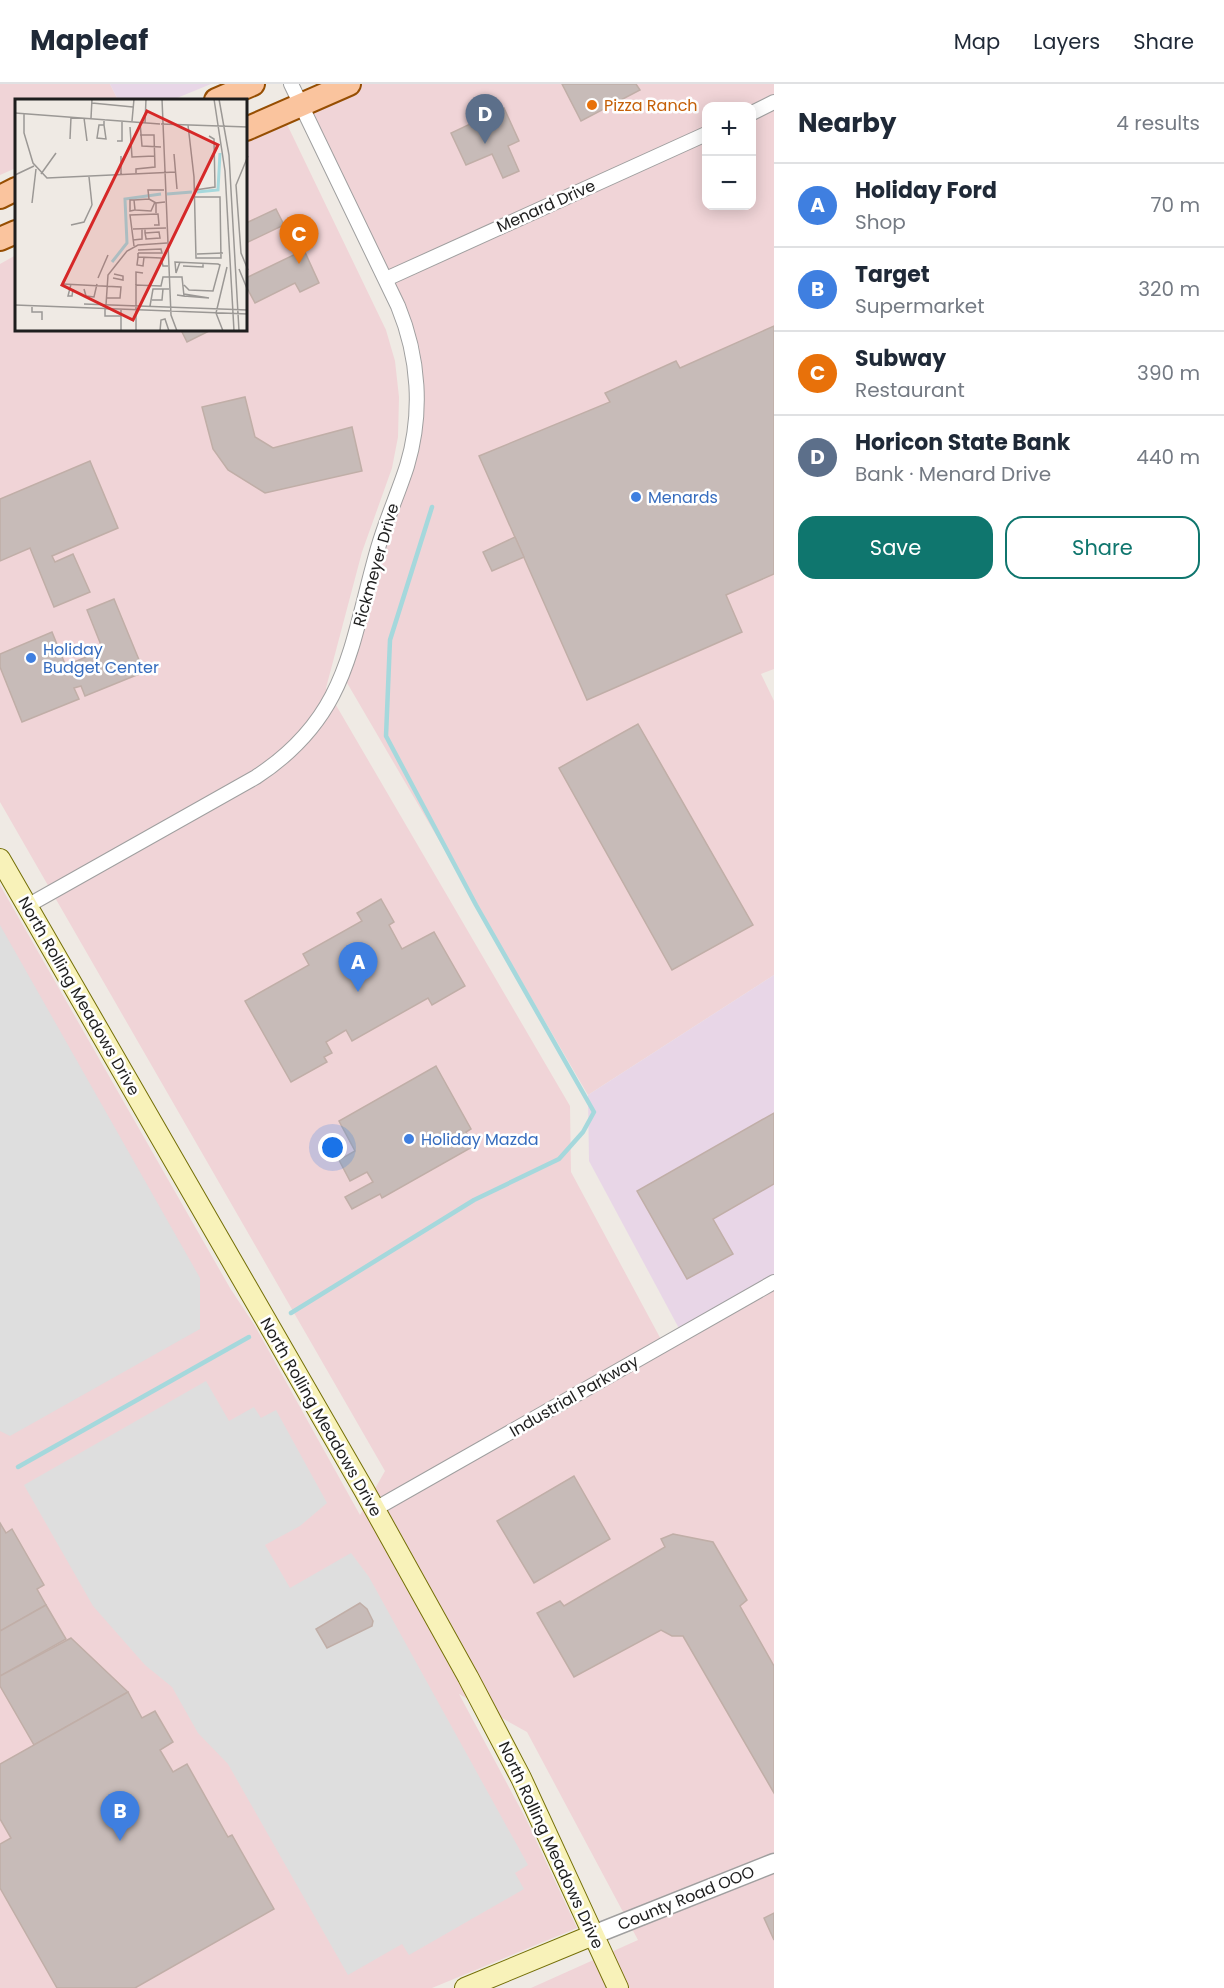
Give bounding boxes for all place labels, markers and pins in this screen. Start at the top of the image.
pin: D [466,94,504,144]
place label: Pizza Ranch [604,94,698,117]
marker: Pizza Ranch [585,98,599,112]
pin: C [280,214,318,264]
place label: Menards [648,486,718,509]
marker: Menards [629,490,643,504]
place label: Holiday Budget Center [43,638,159,679]
marker: Holiday Budget Center [24,651,38,665]
pin: A [338,942,378,992]
place label: Holiday Mazda [421,1128,539,1151]
marker: Holiday Mazda [402,1132,416,1146]
pin: B [100,1792,140,1841]

